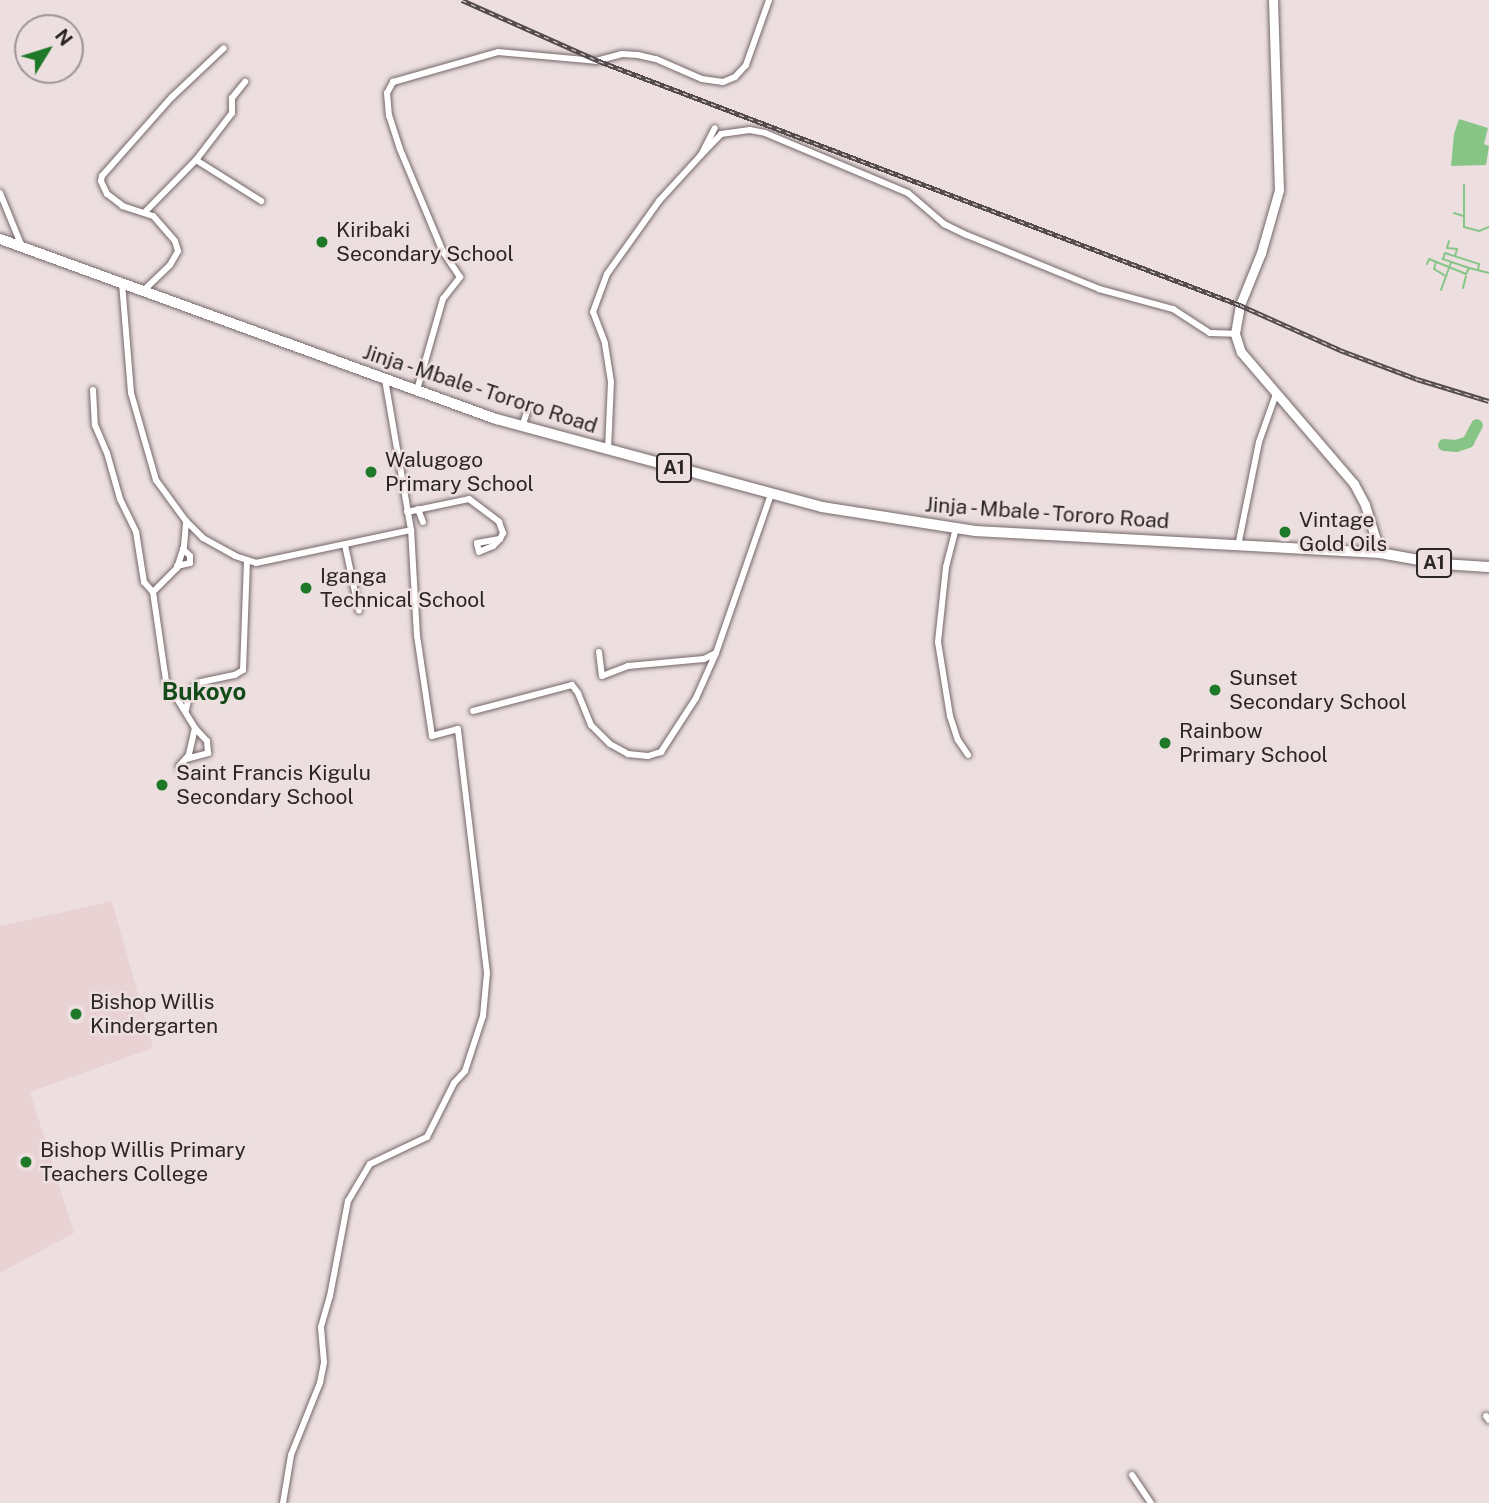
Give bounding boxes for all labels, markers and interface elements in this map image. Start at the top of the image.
north arrow [14,14,84,84]
text: N [51,25,77,50]
place label: Kiribaki Secondary School [336,217,514,267]
marker: Kiribaki Secondary School [314,234,330,250]
street label: Jinja - Mbale - Tororo Road [354,337,606,441]
place label: Walugogo Primary School [385,447,534,497]
road number: A1 [655,453,693,484]
marker: Walugogo Primary School [363,464,379,480]
street label: Jinja - Mbale - Tororo Road [918,491,1176,535]
place label: Vintage Gold Oils [1299,507,1387,557]
marker: Vintage Gold Oils [1277,524,1293,540]
road number: A1 [1415,548,1453,578]
place label: Iganga Technical School [320,563,486,613]
marker: Iganga Technical School [298,580,314,596]
place label: Sunset Secondary School [1229,665,1407,715]
district label: Bukoyo [162,678,246,706]
marker: Sunset Secondary School [1207,682,1223,698]
place label: Rainbow Primary School [1179,718,1328,768]
marker: Rainbow Primary School [1157,735,1173,751]
place label: Saint Francis Kigulu Secondary School [176,760,371,810]
marker: Saint Francis Kigulu Secondary School [154,777,170,793]
place label: Bishop Willis Kindergarten [90,989,218,1039]
marker: Bishop Willis Kindergarten [68,1006,84,1022]
place label: Bishop Willis Primary Teachers College [40,1137,246,1187]
marker: Bishop Willis Primary Teachers College [18,1154,34,1170]

